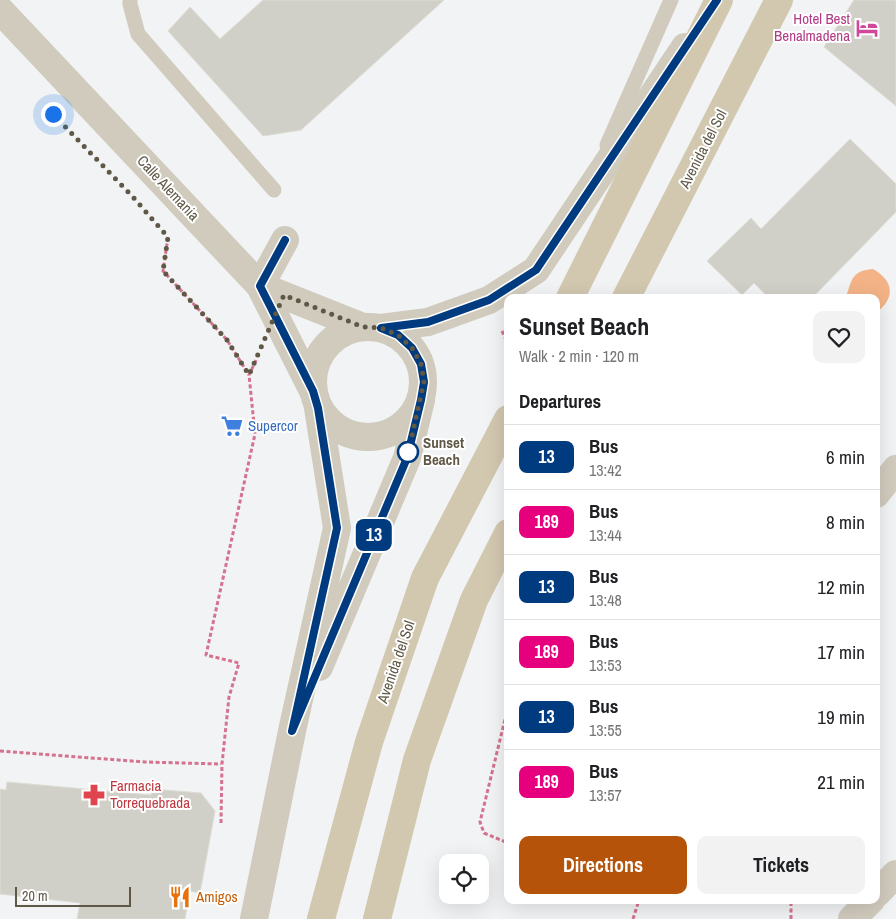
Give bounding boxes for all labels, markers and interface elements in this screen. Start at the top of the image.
place label: Hotel Best Benalmadena [774,8,851,46]
hotel icon: Hotel Best Benalmadena [854,15,880,41]
your location [41,102,66,127]
street label: Avenida del Sol [673,106,731,193]
street label: Calle Alemania [132,150,204,225]
text: Sunset Beach [519,310,649,342]
button: heart [813,311,865,363]
text: Walk · 2 min · 120 m [519,345,639,367]
text: Departures [519,388,601,414]
supermarket icon: Supercor [219,413,245,439]
place label: Supercor [248,415,298,436]
place label: Sunset Beach [423,432,464,470]
text: Bus [589,433,618,459]
marker: Sunset Beach [397,441,419,463]
text: 13 [538,444,555,469]
text: 6 min [826,444,865,470]
text: 13:42 [589,459,622,481]
text: Bus [589,498,618,524]
text: 189 [534,509,559,534]
text: 8 min [826,509,865,535]
line badge: 13 [352,519,396,551]
text: 13 [366,522,382,547]
text: 13:44 [589,524,622,546]
text: Bus [589,563,618,589]
text: 13 [538,574,555,599]
text: 12 min [817,574,865,600]
text: 13:48 [589,589,622,611]
street label: Avenida del Sol [371,618,419,707]
text: Bus [589,628,618,654]
text: 189 [534,639,559,664]
text: 17 min [817,639,865,665]
text: 13:53 [589,654,622,676]
text: Bus [589,693,618,719]
text: 13 [538,704,555,729]
text: 19 min [817,704,865,730]
text: 13:55 [589,719,622,741]
text: Bus [589,758,618,784]
text: 189 [534,769,559,794]
text: 21 min [817,769,865,795]
place label: Farmacia Torrequebrada [110,775,190,813]
pharmacy icon: Farmacia Torrequebrada [81,782,107,808]
text: 13:57 [589,784,622,806]
button: Directions [519,836,687,894]
button: Tickets [697,836,865,894]
map controls [439,854,489,904]
button: locate [439,854,489,904]
scale bar [15,884,131,907]
restaurant icon: Amigos [167,884,193,910]
place label: Amigos [195,886,238,907]
text: 20 m [22,887,48,905]

